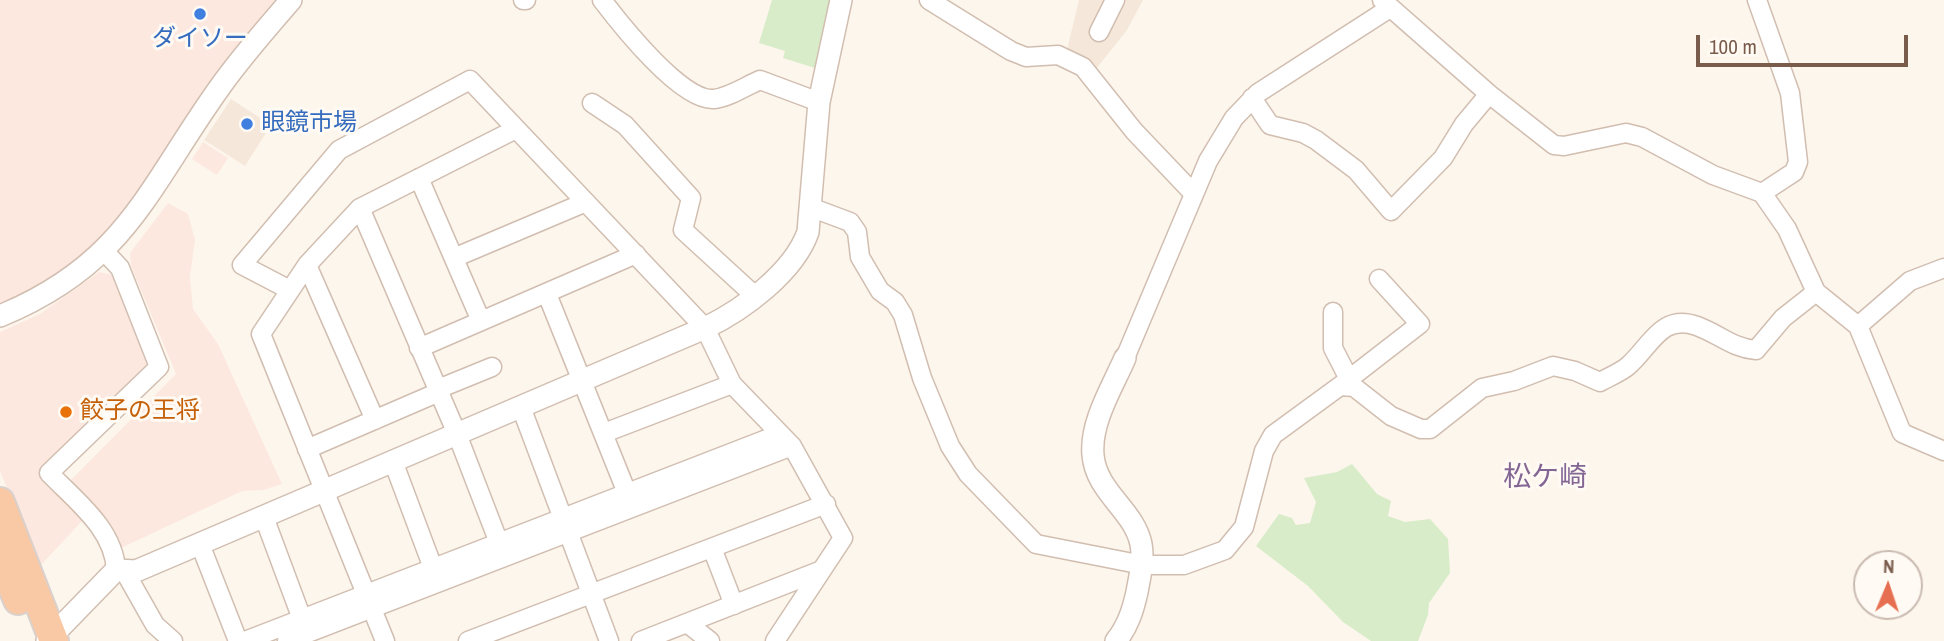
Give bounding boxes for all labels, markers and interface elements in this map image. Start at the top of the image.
marker: ダイソー [192,6,208,22]
scale bar [1699,21,1911,65]
place label: ダイソー [152,26,248,54]
text: 100 m [1709,32,1757,61]
place label: 眼鏡市場 [261,110,357,138]
marker: 眼鏡市場 [239,116,255,132]
place label: 餃子の王将 [80,398,200,426]
marker: 餃子の王将 [58,404,74,420]
district label: 松ケ崎 [1503,461,1587,495]
north arrow [1853,550,1923,620]
text: N [1883,553,1895,579]

